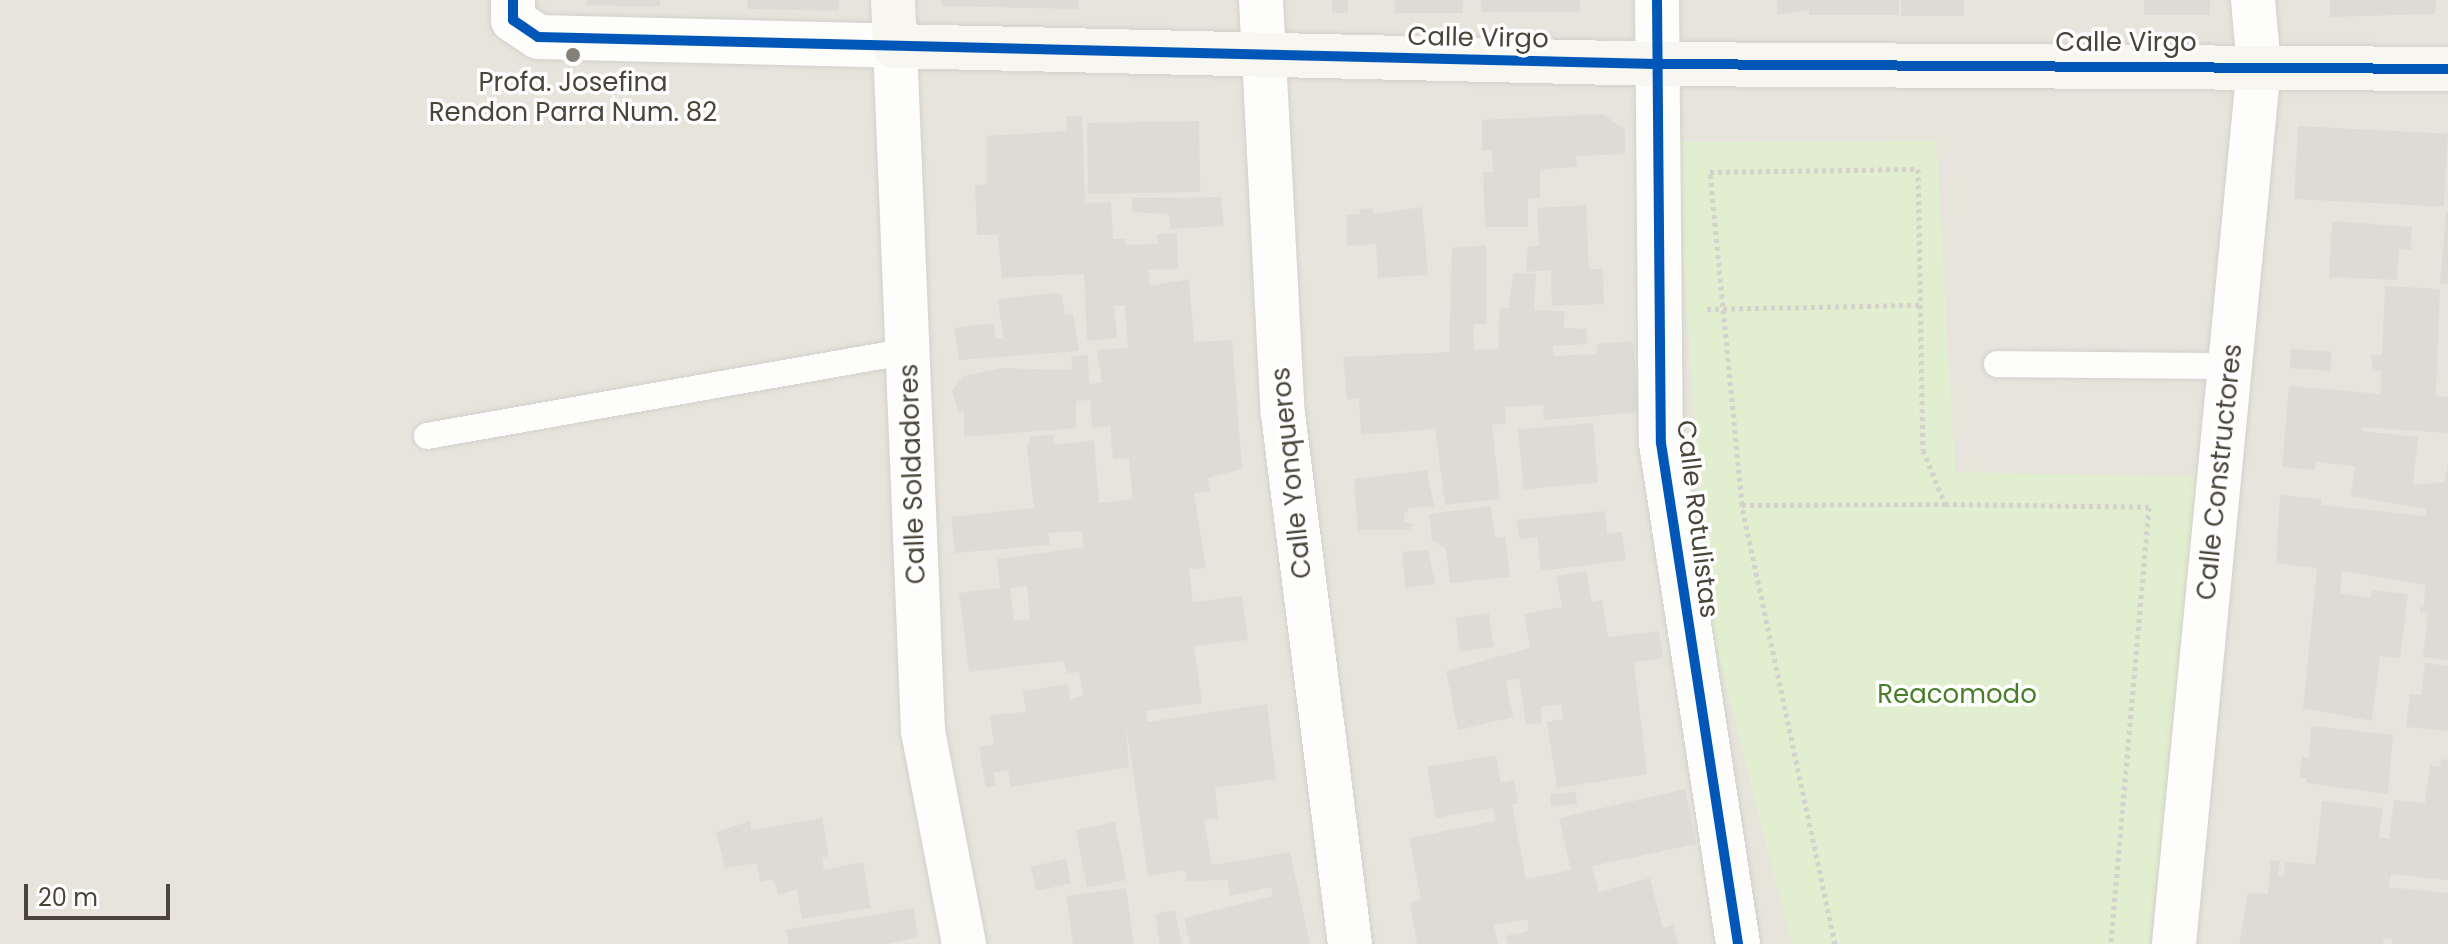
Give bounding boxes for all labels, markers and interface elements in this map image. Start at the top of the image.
street label: Calle Virgo [1407,21,1549,55]
street label: Calle Virgo [2055,27,2197,59]
marker: Profa. Josefina Rendon Parra Num. 82 [564,46,582,64]
place label: Profa. Josefina Rendon Parra Num. 82 [429,67,717,128]
street label: Calle Constructores [2191,342,2249,602]
street label: Calle Soldadores [894,363,932,585]
street label: Calle Yonqueros [1265,366,1319,580]
street label: Calle Rotulistas [1669,418,1725,620]
park label: Reacomodo [1877,679,2037,711]
scale bar [28,868,174,918]
text: 20 m [38,881,98,914]

